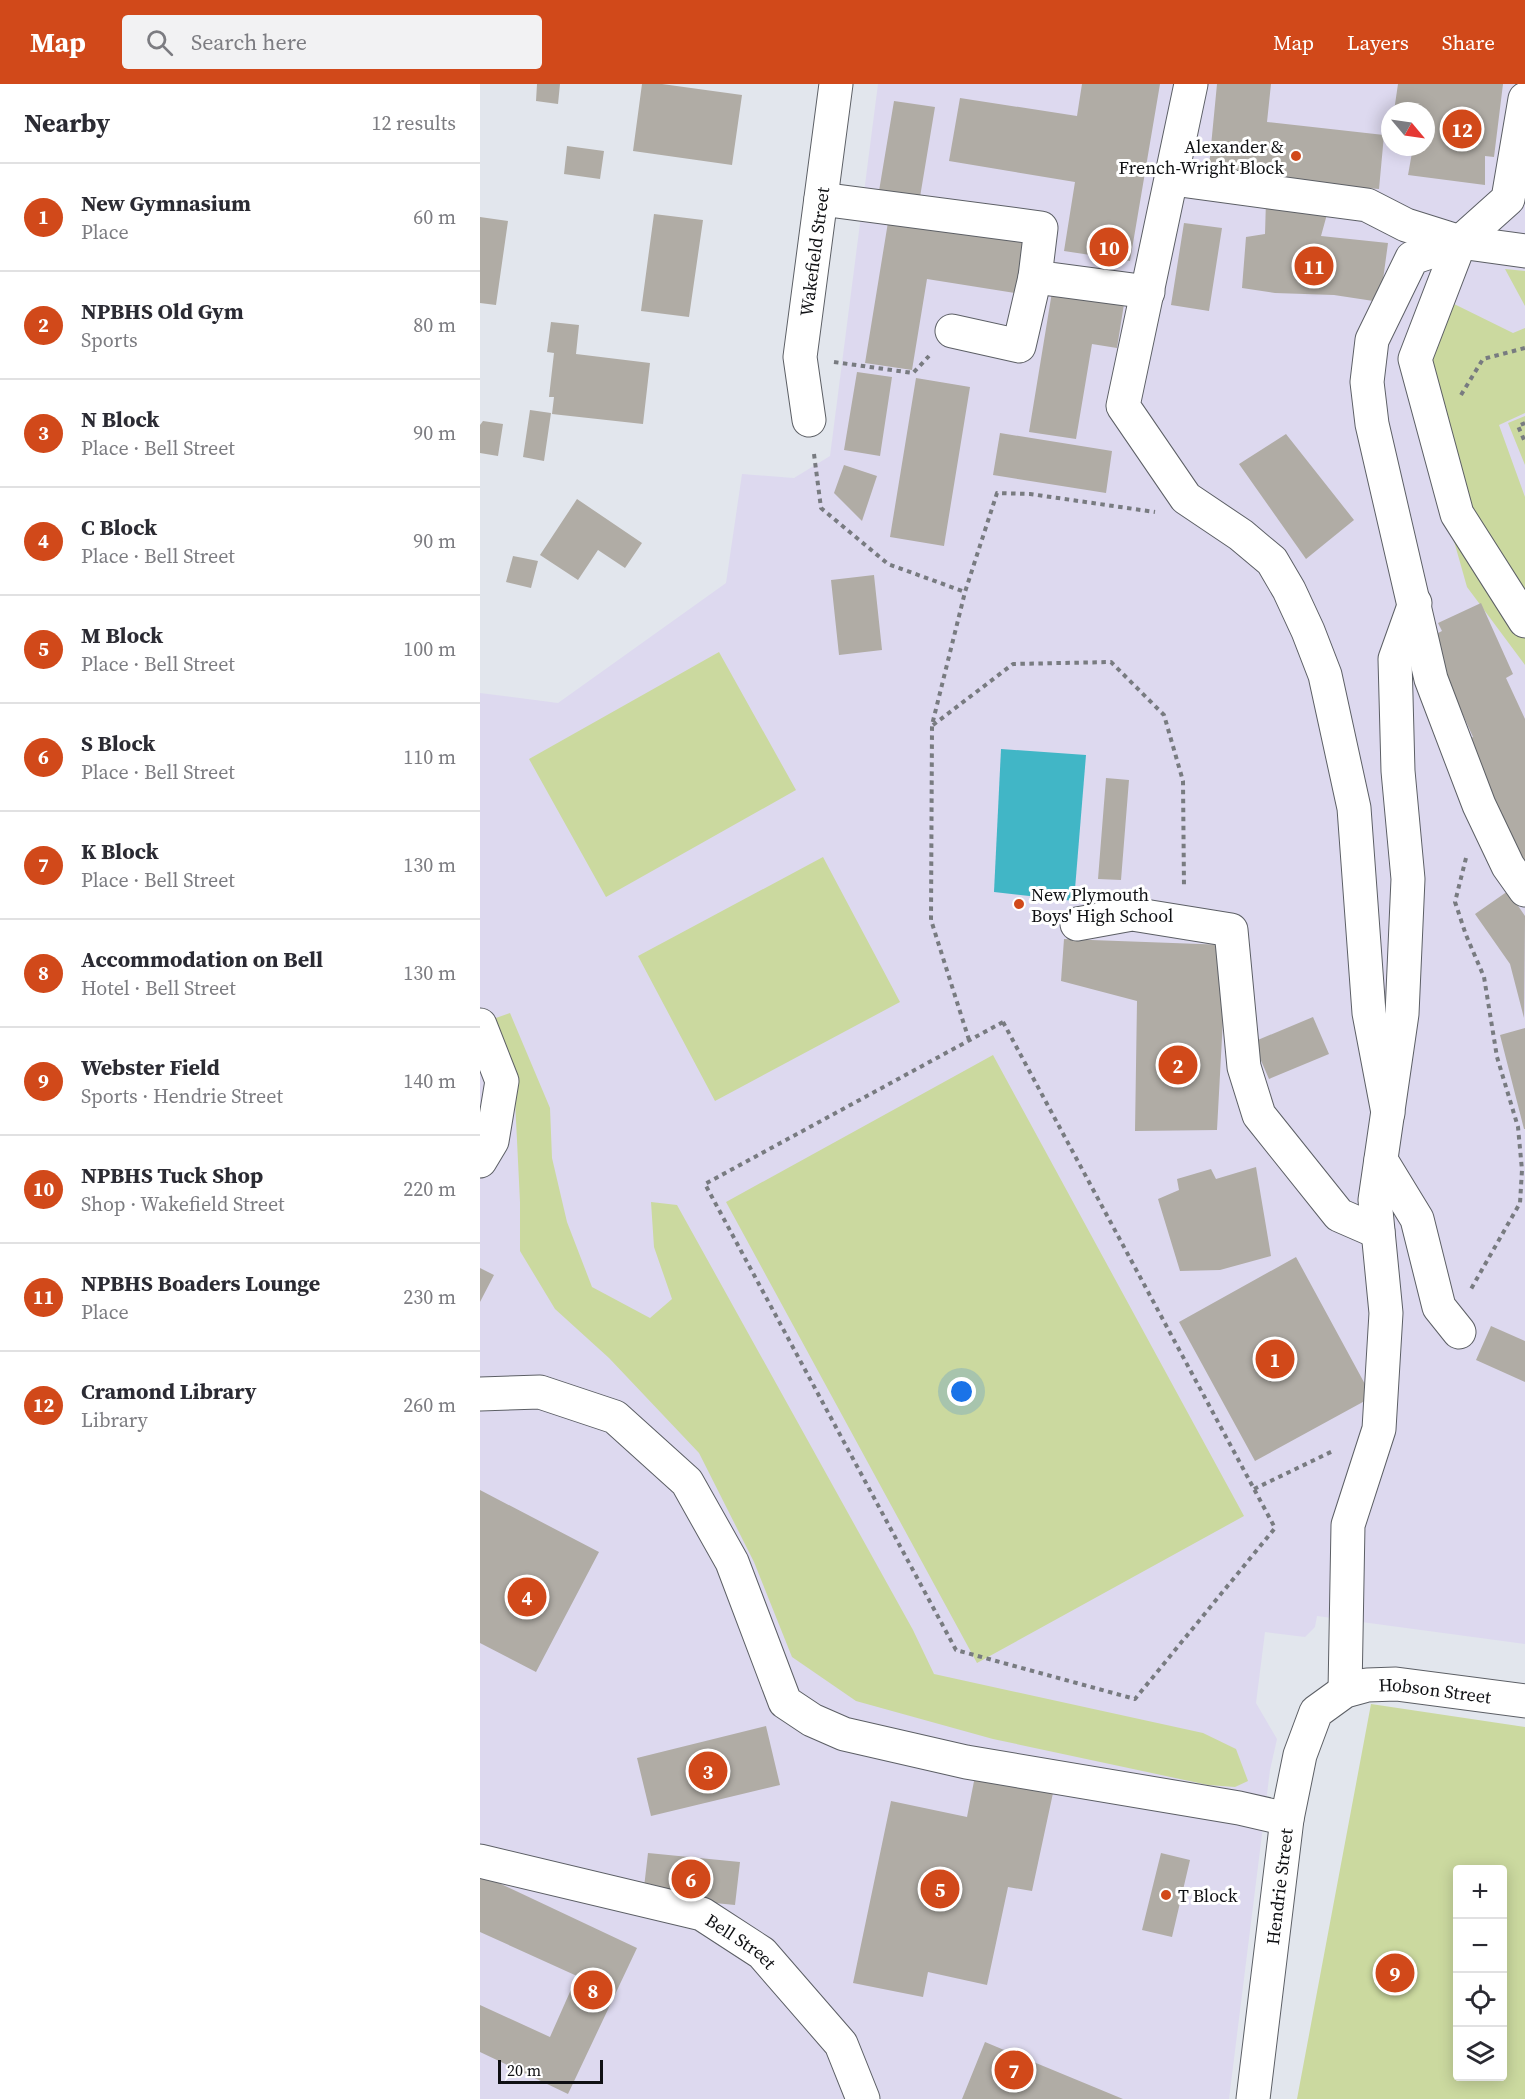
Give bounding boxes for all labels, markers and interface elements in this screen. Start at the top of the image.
search box [122,15,542,69]
text: Map [30,23,86,61]
icon: search [143,26,176,59]
text: Search here [191,27,307,57]
text: Map [1273,28,1314,57]
text: Layers [1347,28,1409,57]
text: Share [1442,28,1495,57]
north arrow [1381,102,1435,156]
text: Nearby [24,105,110,141]
pin: 12 [1442,106,1482,152]
text: 12 results [371,109,456,137]
place label: Alexander & French-Wright Block [1119,134,1284,180]
marker: Alexander & French-Wright Block [1289,149,1303,163]
street label: Wakefield Street [793,185,835,318]
text: New Gymnasium [81,188,251,218]
text: 1 [38,203,49,231]
text: 60 m [413,203,456,231]
text: Place [81,218,129,246]
pin: 10 [1090,224,1128,270]
pin: 11 [1294,244,1334,288]
text: NPBHS Old Gym [81,296,244,326]
text: 2 [38,311,49,339]
text: 80 m [413,311,456,339]
text: Sports [81,326,138,354]
text: N Block [81,404,159,434]
text: 3 [38,419,49,447]
text: 90 m [413,419,456,447]
text: Place · Bell Street [81,434,235,462]
text: C Block [81,512,157,542]
text: 4 [38,527,49,555]
text: 90 m [413,527,456,555]
text: Place · Bell Street [81,542,235,570]
text: M Block [81,620,163,650]
text: 5 [38,635,49,663]
text: 100 m [403,635,456,663]
text: Place · Bell Street [81,650,235,678]
text: S Block [81,728,155,758]
text: 6 [38,743,49,771]
text: 110 m [403,743,456,771]
text: Place · Bell Street [81,758,235,786]
text: K Block [81,836,159,866]
text: 7 [38,851,49,879]
text: 130 m [403,851,456,879]
text: Place · Bell Street [81,866,235,894]
place label: New Plymouth Boys' High School [1031,882,1173,928]
marker: New Plymouth Boys' High School [1012,897,1026,911]
text: Accommodation on Bell [81,944,323,974]
text: 8 [38,959,49,987]
text: 130 m [403,959,456,987]
text: Hotel · Bell Street [81,974,236,1002]
pin: 2 [1158,1042,1198,1088]
text: Webster Field [81,1052,220,1082]
text: 9 [38,1067,49,1095]
text: 140 m [403,1067,456,1095]
text: Sports · Hendrie Street [81,1082,283,1110]
text: NPBHS Tuck Shop [81,1160,263,1190]
text: 10 [33,1175,54,1203]
text: 220 m [403,1175,456,1203]
text: Shop · Wakefield Street [81,1190,285,1218]
text: NPBHS Boaders Lounge [81,1268,320,1298]
text: 11 [33,1283,54,1311]
text: 230 m [403,1283,456,1311]
text: Place [81,1298,129,1326]
pin: 1 [1256,1336,1294,1382]
text: Cramond Library [81,1376,257,1406]
your location [947,1377,976,1406]
text: 12 [33,1391,54,1419]
text: 260 m [403,1391,456,1419]
text: Library [81,1406,148,1434]
pin: 4 [508,1574,546,1620]
street label: Hobson Street [1378,1671,1493,1709]
pin: 3 [688,1748,728,1794]
street label: Hendrie Street [1259,1827,1298,1946]
pin: 6 [672,1856,710,1902]
map controls [1453,1865,1507,2081]
button: + [1453,1865,1507,1919]
pin: 5 [920,1866,960,1912]
place label: T Block [1178,1883,1238,1908]
marker: T Block [1159,1888,1173,1902]
street label: Bell Street [701,1907,783,1974]
button: − [1453,1919,1507,1973]
pin: 9 [1376,1950,1414,1996]
pin: 8 [574,1968,612,2012]
button: locate [1453,1973,1507,2027]
button: layers [1453,2027,1507,2081]
pin: 7 [994,2048,1034,2092]
scale bar [498,2057,603,2084]
text: 20 m [507,2059,541,2081]

